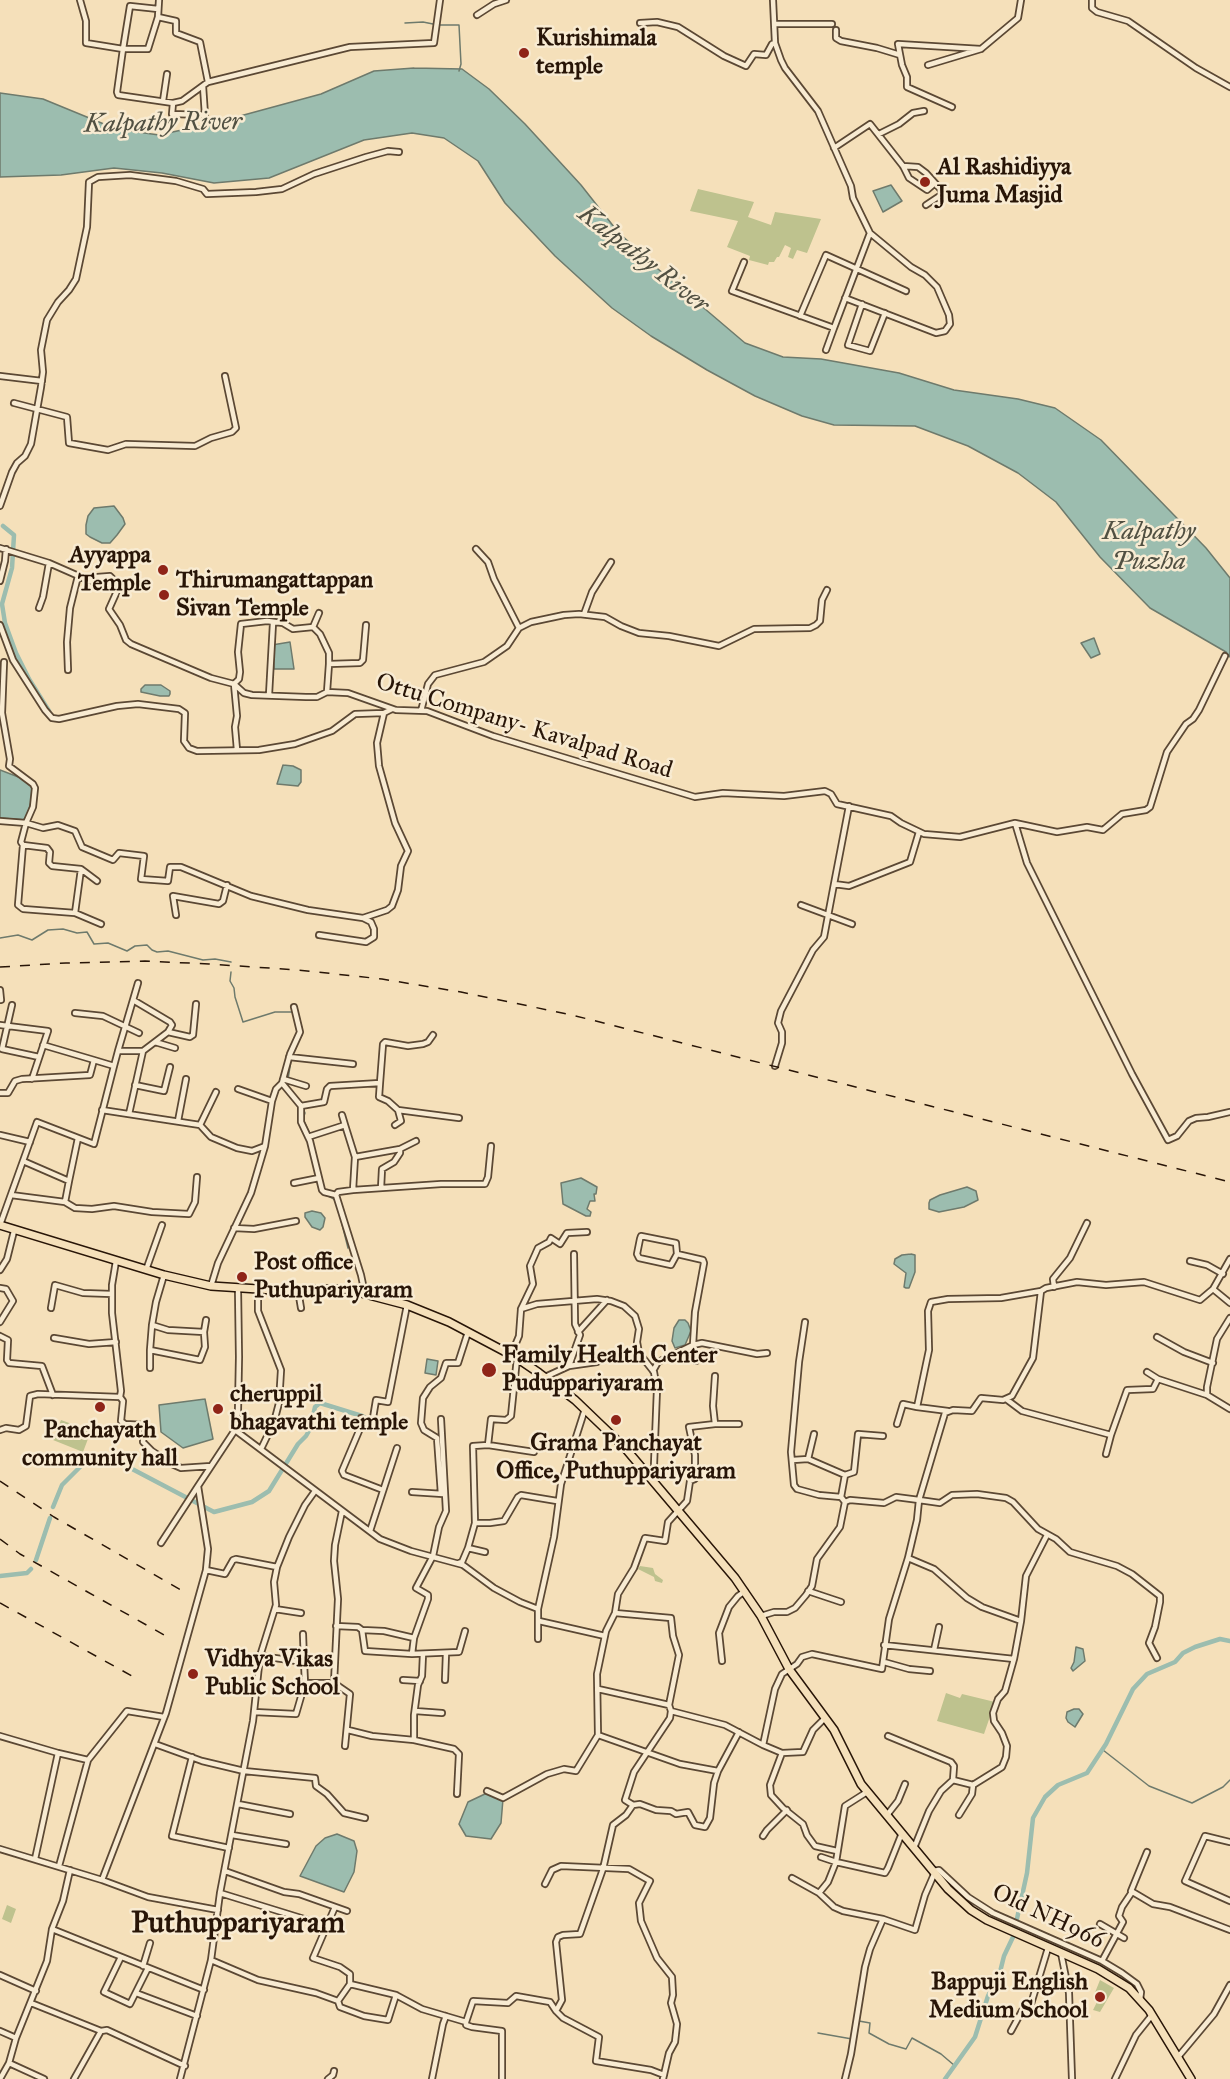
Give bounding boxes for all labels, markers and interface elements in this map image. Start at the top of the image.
place label: Kurishimala temple [536,25,657,81]
marker: Kurishimala temple [517,46,531,60]
water label: Kalpathy River [84,107,242,141]
place label: Al Rashidiyya Juma Masjid [937,154,1071,210]
marker: Al Rashidiyya Juma Masjid [918,175,932,189]
water label: Kalpathy River [571,199,715,321]
water label: Kalpathy Puzha [1102,517,1196,578]
place label: Ayyappa Temple [69,542,151,598]
marker: Ayyappa Temple [156,563,170,577]
place label: Thirumangattappan Sivan Temple [176,567,373,623]
marker: Thirumangattappan Sivan Temple [157,588,171,602]
street label: Ottu Company- Kavalpad Road [372,668,676,786]
place label: Post office Puthupariyaram [254,1249,413,1305]
marker: Post office Puthupariyaram [235,1270,249,1284]
place label: Family Health Center Puduppariyaram [502,1342,717,1398]
marker: Family Health Center Puduppariyaram [480,1361,498,1379]
place label: cheruppil bhagavathi temple [230,1381,408,1437]
marker: Panchayath community hall [93,1400,107,1414]
marker: cheruppil bhagavathi temple [211,1402,225,1416]
marker: Grama Panchayat Office, Puthuppariyaram [609,1413,623,1427]
place label: Panchayath community hall [22,1417,178,1473]
place label: Grama Panchayat Office, Puthuppariyaram [496,1430,736,1486]
place label: Vidhya Vikas Public School [205,1646,339,1702]
marker: Vidhya Vikas Public School [186,1667,200,1681]
street label: Old NH966 [987,1878,1109,1956]
district label: Puthuppariyaram [131,1907,345,1943]
place label: Bappuji English Medium School [929,1969,1088,2025]
marker: Bappuji English Medium School [1093,1990,1107,2004]

